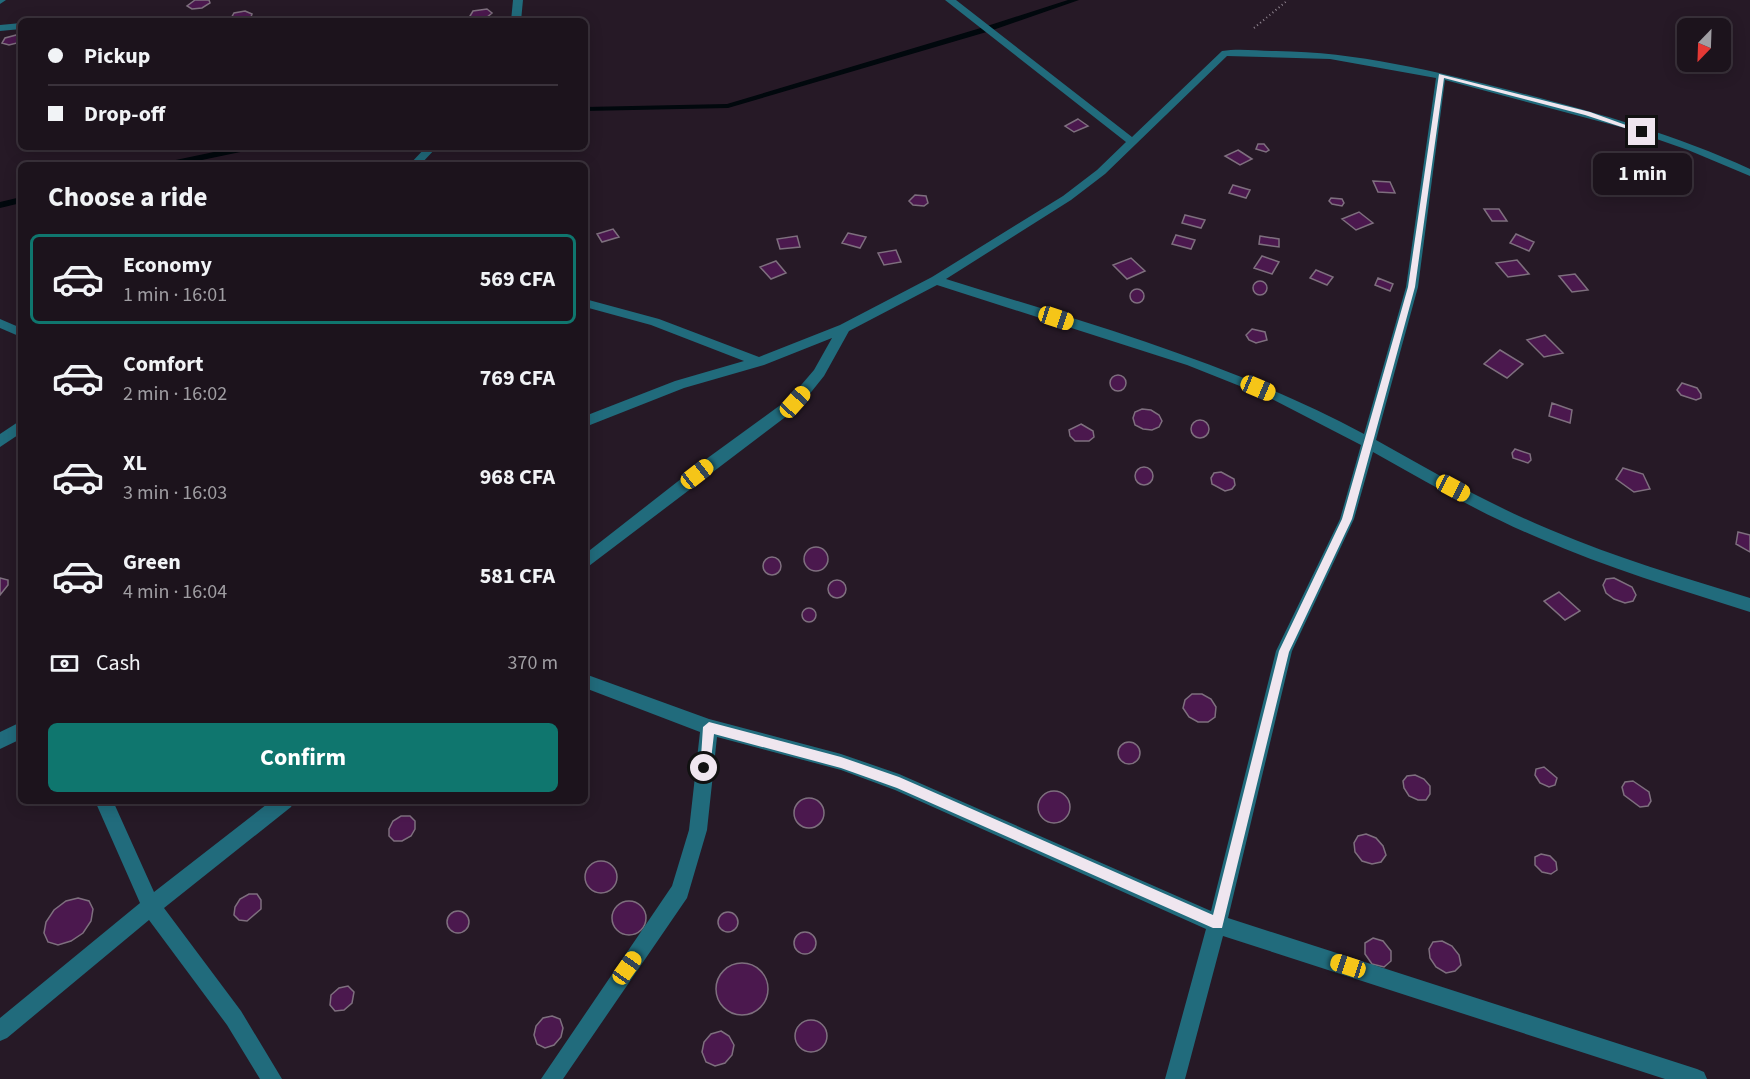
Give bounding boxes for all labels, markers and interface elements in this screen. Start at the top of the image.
north arrow [1677,18,1731,72]
map controls [1677,18,1731,72]
text: Pickup [84,40,150,72]
text: Drop-off [84,98,165,130]
route end [1628,118,1655,145]
callout: 1 min [1592,153,1692,195]
text: 1 min [1618,160,1667,188]
text: Choose a ride [48,178,208,217]
text: Economy [123,249,212,281]
icon: car [51,252,105,306]
text: 569 CFA [480,263,555,295]
text: 1 min · 16:01 [123,281,227,309]
car [1036,304,1076,332]
text: Comfort [123,348,204,380]
icon: car [51,351,105,405]
text: 769 CFA [480,362,555,394]
car [1238,373,1278,403]
text: 2 min · 16:02 [123,380,227,408]
car [776,383,814,421]
text: XL [123,447,147,479]
icon: car [51,450,105,504]
car [677,456,717,492]
text: 968 CFA [480,461,555,493]
car [1433,472,1473,504]
text: 3 min · 16:03 [123,479,227,507]
text: Green [123,546,181,578]
icon: car [51,549,105,603]
text: 581 CFA [480,560,555,592]
text: 4 min · 16:04 [123,578,227,606]
icon: cash [48,647,81,680]
text: Cash [96,647,141,679]
text: 370 m [508,649,558,677]
button: Confirm [48,723,558,792]
route start [690,754,717,781]
car [609,948,645,988]
car [1328,952,1368,980]

